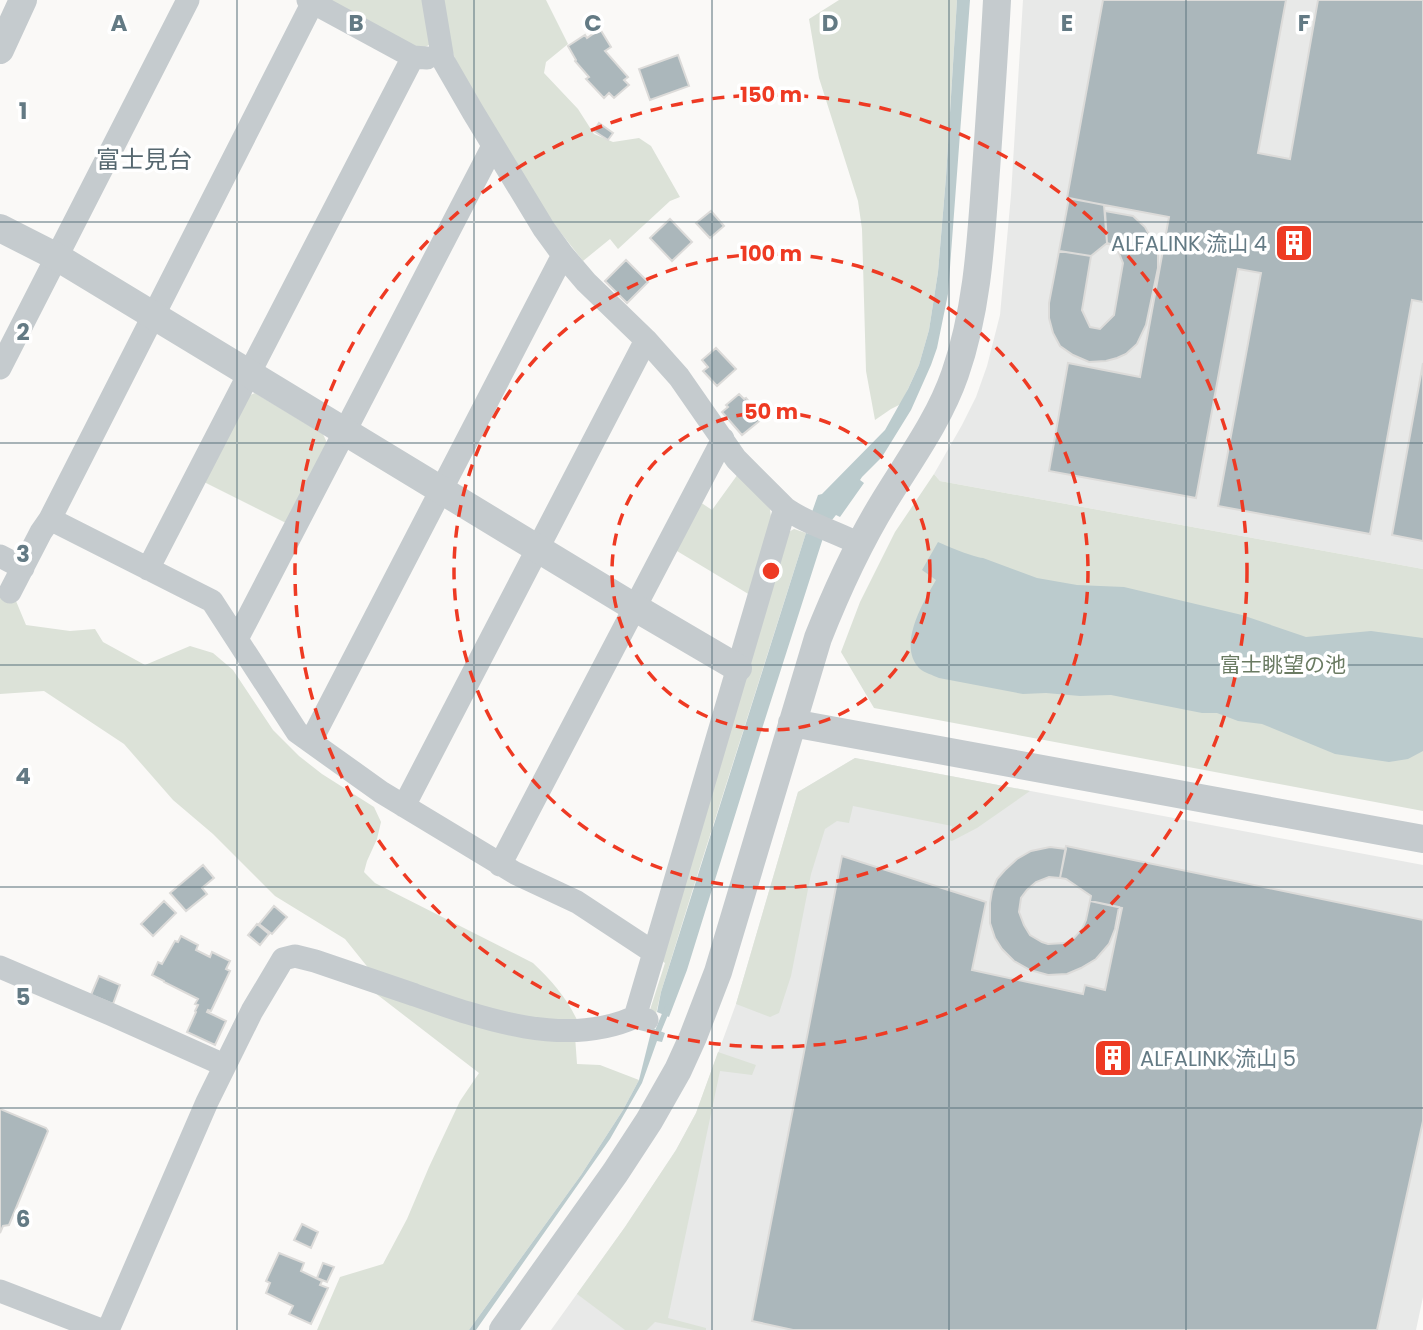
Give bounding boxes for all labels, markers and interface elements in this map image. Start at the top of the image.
text: A [111,7,128,39]
text: B [348,7,364,39]
text: C [584,7,602,39]
text: D [822,7,838,39]
text: E [1061,7,1073,39]
text: F [1298,7,1310,39]
text: 150 m [740,80,802,109]
text: 1 [19,95,27,127]
district label: 富士見台 [96,143,192,176]
building icon: ALFALINK 流山 4 [1273,222,1315,264]
place label: ALFALINK 流山 4 [1111,229,1267,258]
text: 100 m [740,239,802,268]
text: 2 [16,316,30,348]
text: 50 m [744,397,798,426]
text: 3 [16,538,30,570]
centre of rings [759,559,783,583]
park label: 富士眺望の池 [1220,650,1346,679]
text: 4 [15,760,31,792]
text: 5 [16,981,30,1013]
building icon: ALFALINK 流山 5 [1092,1037,1134,1079]
place label: ALFALINK 流山 5 [1140,1044,1296,1073]
text: 6 [16,1203,30,1235]

